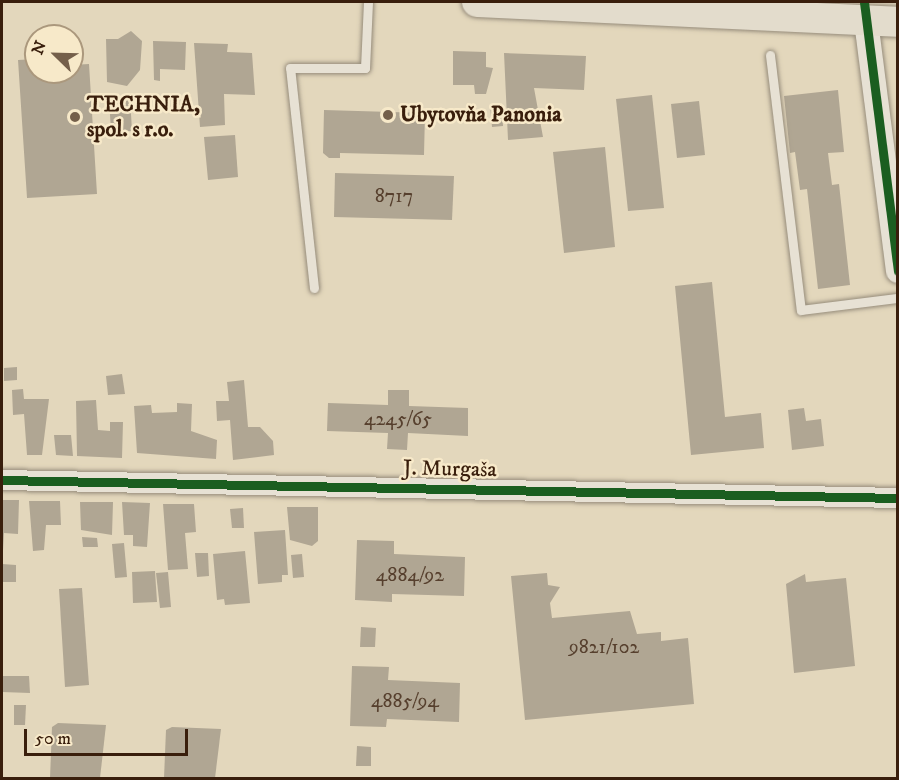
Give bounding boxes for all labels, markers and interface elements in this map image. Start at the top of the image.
north arrow [24,24,84,84]
text: N [27,38,51,58]
place label: TECHNIA, spol. s r.o. [87,91,200,142]
place label: Ubytovňa Panonia [400,102,562,128]
marker: Ubytovňa Panonia [381,108,395,122]
marker: TECHNIA, spol. s r.o. [68,110,82,124]
house number: 8717 [375,184,413,208]
house number: 4245/65 [364,407,432,431]
street label: J. Murgaša [403,455,497,483]
house number: 4884/92 [376,563,444,587]
house number: 9821/102 [569,635,639,659]
house number: 4885/94 [371,689,439,713]
scale bar [27,717,190,755]
text: 50 m [35,728,71,750]

